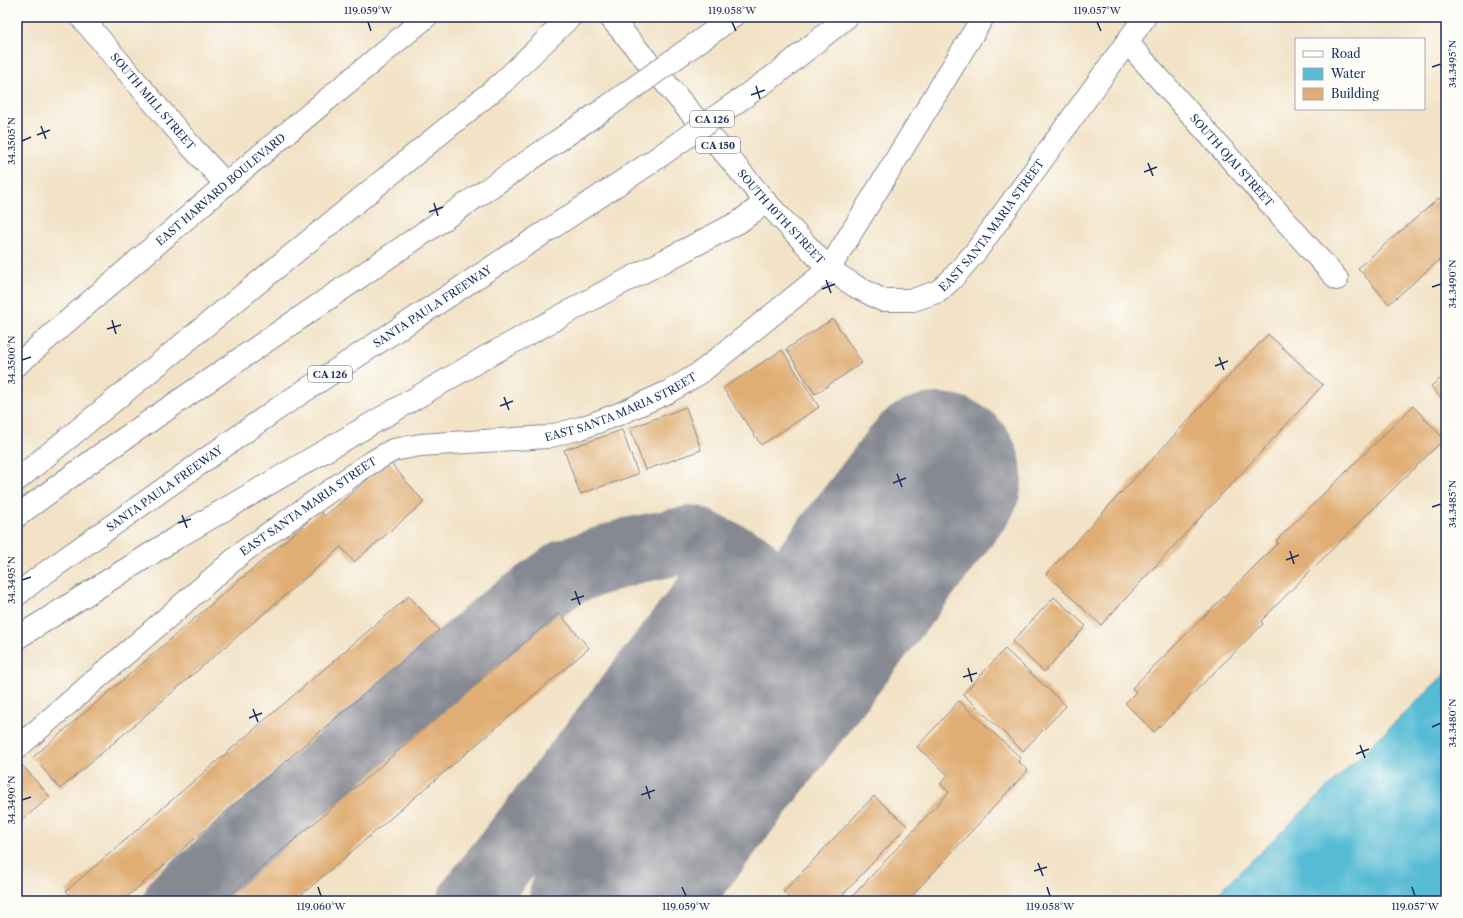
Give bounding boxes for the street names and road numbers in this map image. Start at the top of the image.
street label: SOUTH MILL STREET [108,50,199,154]
road number: CA 126 [690,111,734,127]
street label: SOUTH OJAI STREET [1187,111,1277,210]
street label: EAST HARVARD BOULEVARD [153,130,288,248]
road number: CA 150 [696,137,740,153]
street label: EAST SANTA MARIA STREET [936,156,1048,294]
street label: SOUTH 10TH STREET [734,166,828,268]
street label: SANTA PAULA FREEWAY [371,262,495,351]
road number: CA 126 [308,366,352,382]
street label: EAST SANTA MARIA STREET [543,369,700,444]
street label: SANTA PAULA FREEWAY [104,442,226,534]
street label: EAST SANTA MARIA STREET [237,454,380,559]

